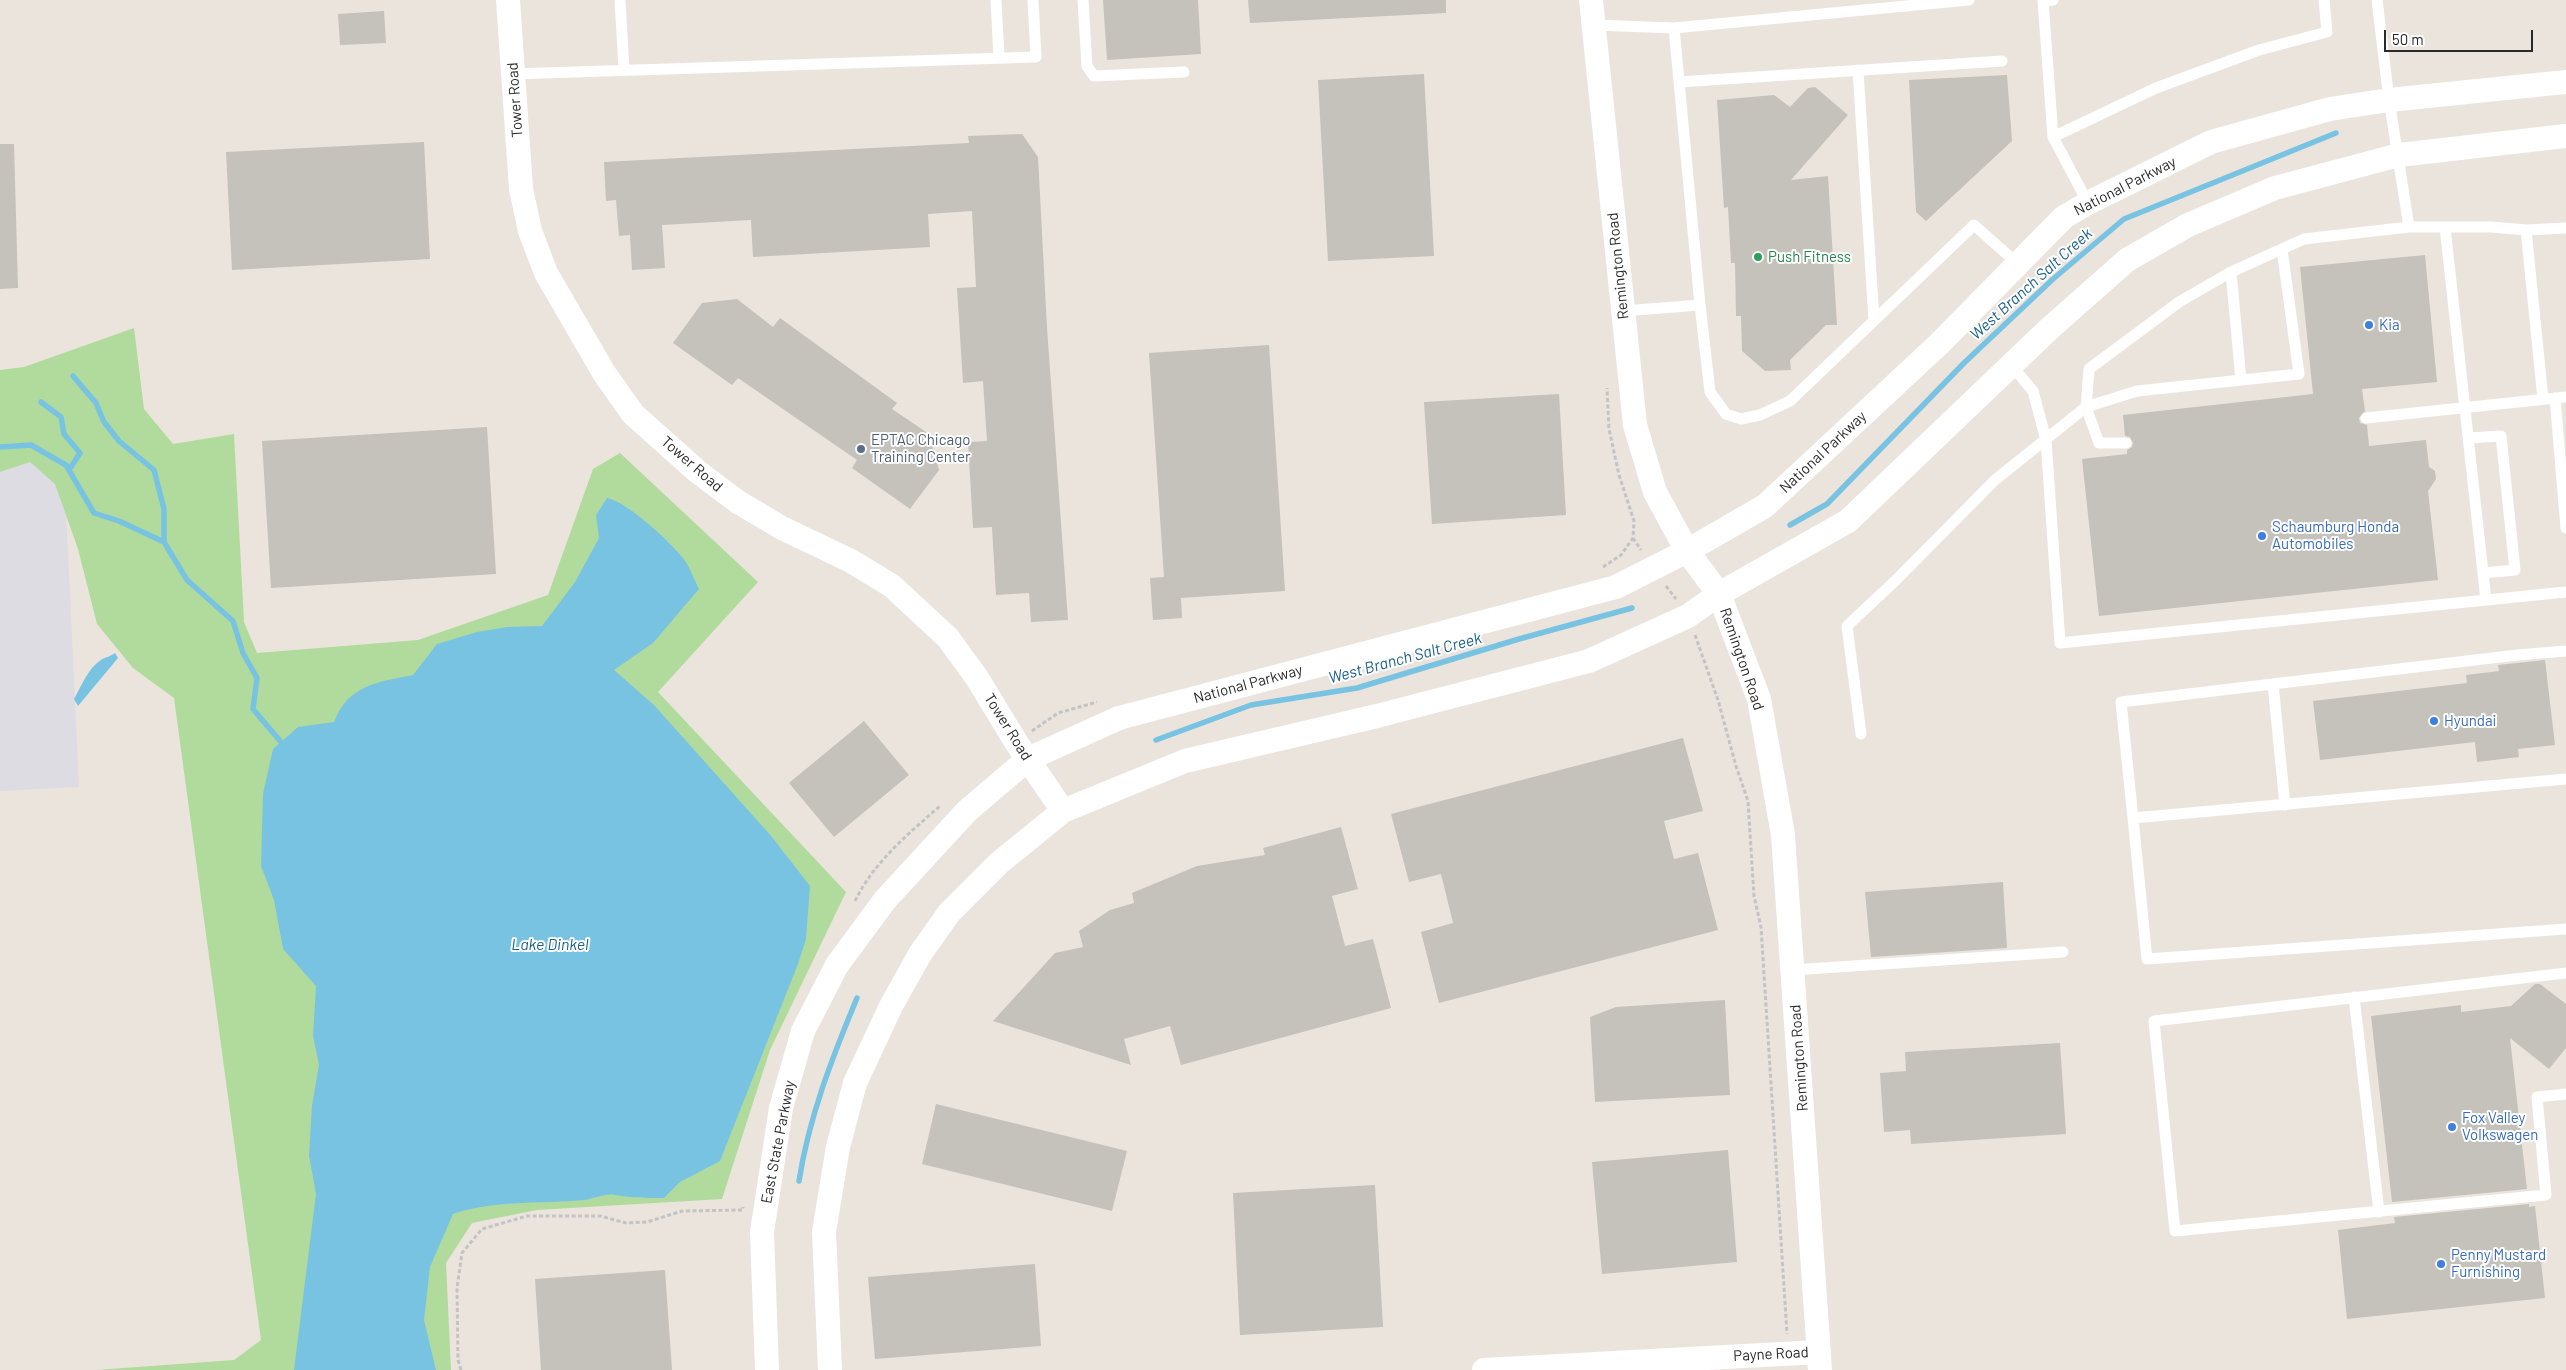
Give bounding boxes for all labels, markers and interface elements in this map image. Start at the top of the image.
scale bar [2386,20,2535,52]
text: 50 m [2392,30,2424,48]
street label: Tower Road [503,62,527,138]
street label: National Parkway [2071,153,2179,219]
street label: Remington Road [1603,212,1633,320]
water label: West Branch Salt Creek [1966,224,2096,344]
place label: Push Fitness [1768,248,1851,266]
marker: Push Fitness [1752,251,1764,263]
place label: Kia [2379,316,2400,334]
marker: Kia [2363,319,2375,331]
street label: National Parkway [1776,407,1870,497]
place label: EPTAC Chicago Training Center [871,431,971,466]
street label: Tower Road [658,432,726,496]
marker: EPTAC Chicago Training Center [855,443,867,455]
place label: Schaumburg Honda Automobiles [2272,518,2399,553]
marker: Schaumburg Honda Automobiles [2256,530,2268,542]
street label: Remington Road [1716,605,1768,713]
water label: West Branch Salt Creek [1326,628,1484,688]
street label: National Parkway [1192,661,1304,707]
street label: Tower Road [980,690,1036,764]
place label: Hyundai [2444,712,2496,730]
marker: Hyundai [2428,715,2440,727]
water label: Lake Dinkel [511,935,589,955]
street label: Remington Road [1786,1004,1812,1112]
street label: East State Parkway [757,1079,799,1205]
place label: Fox Valley Volkswagen [2462,1109,2538,1144]
marker: Fox Valley Volkswagen [2446,1121,2458,1133]
place label: Penny Mustard Furnishing [2451,1246,2546,1281]
marker: Penny Mustard Furnishing [2435,1258,2447,1270]
street label: Payne Road [1733,1343,1809,1365]

